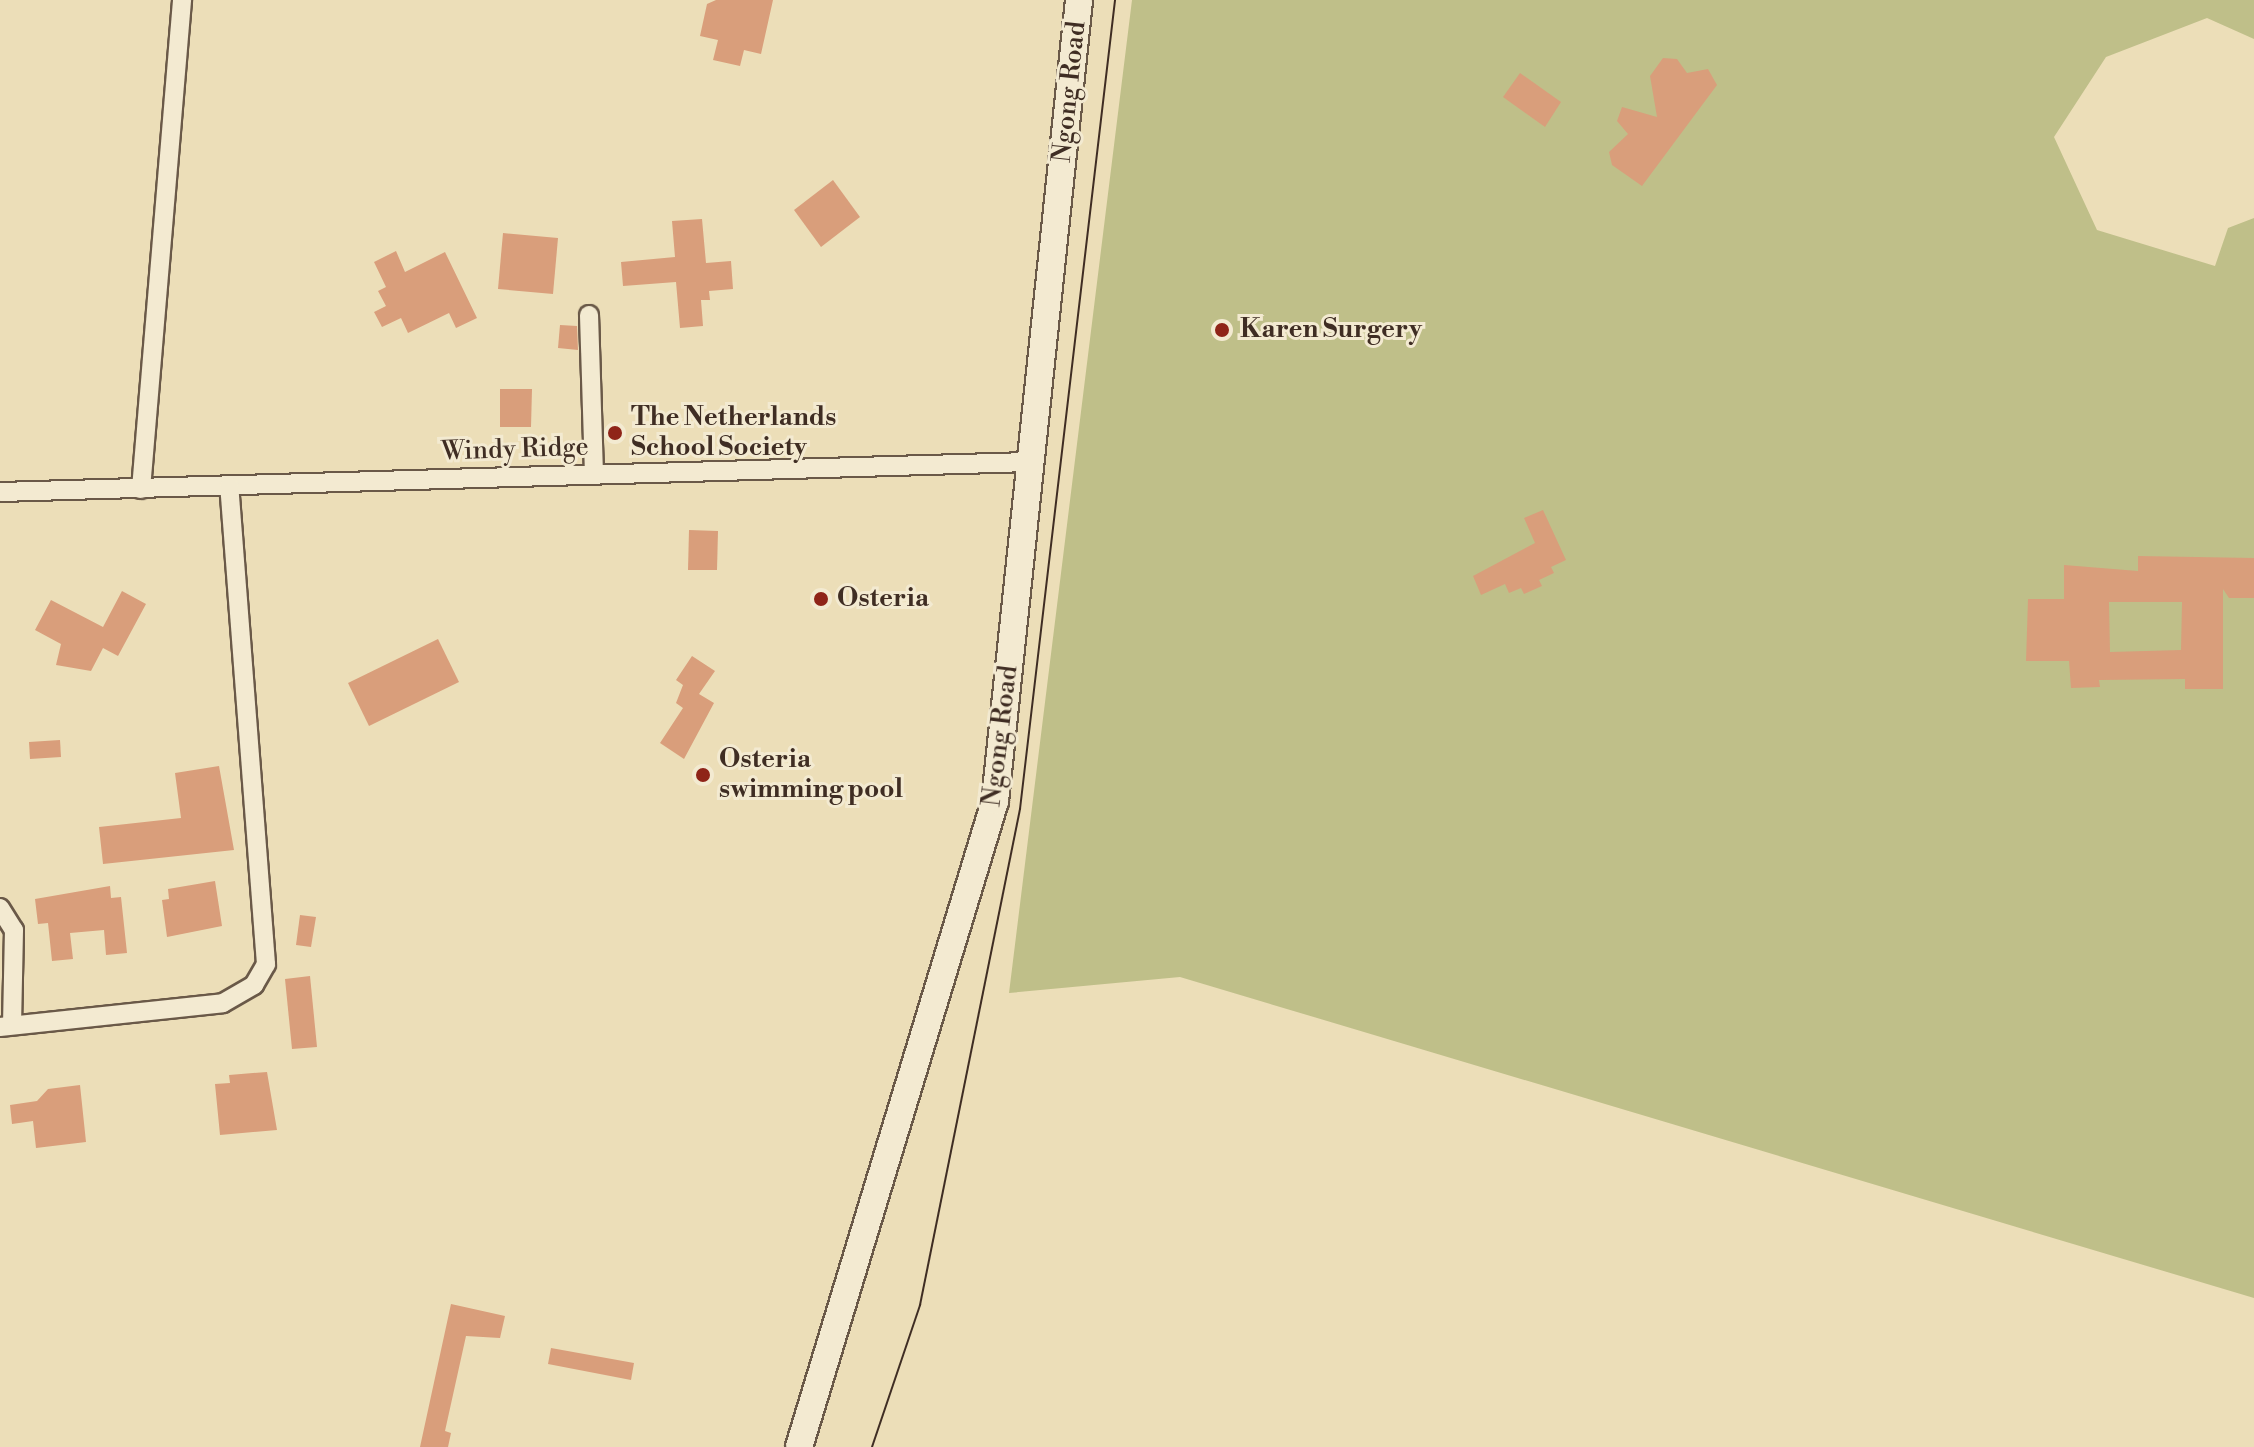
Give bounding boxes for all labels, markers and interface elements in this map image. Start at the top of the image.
street label: Ngong Road [1047,20,1093,164]
place label: Karen Surgery [1240,314,1422,346]
marker: Karen Surgery [1211,319,1233,341]
place label: The Netherlands School Society [631,402,836,464]
marker: The Netherlands School Society [606,424,624,442]
street label: Windy Ridge [441,432,589,468]
place label: Osteria [837,583,929,615]
marker: Osteria [812,590,830,608]
street label: Ngong Road [977,664,1025,808]
place label: Osteria swimming pool [719,744,903,806]
marker: Osteria swimming pool [694,766,712,784]

